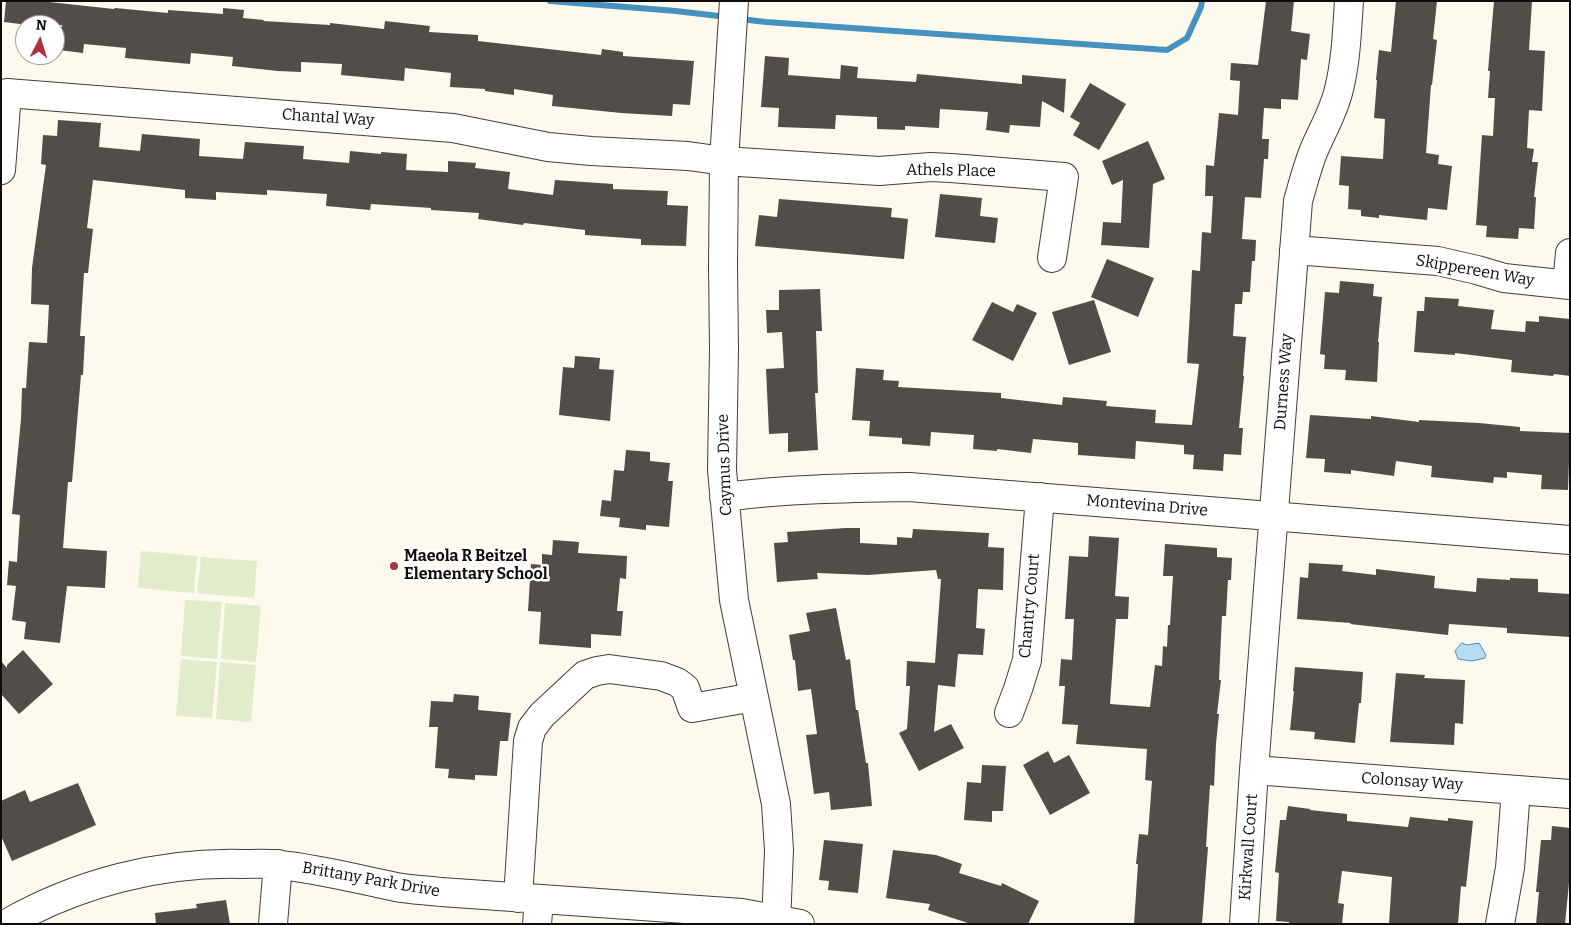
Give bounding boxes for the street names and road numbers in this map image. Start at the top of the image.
street label: Chantal Way [281,105,375,131]
street label: Athels Place [906,161,996,181]
street label: Skippereen Way [1414,251,1536,291]
street label: Durness Way [1271,333,1297,431]
street label: Caymus Drive [714,414,736,516]
street label: Montevina Drive [1085,491,1209,521]
street label: Chantry Court [1016,553,1044,659]
street label: Colonsay Way [1360,769,1464,795]
street label: Kirkwall Court [1236,793,1262,901]
street label: Brittany Park Drive [301,858,441,902]

